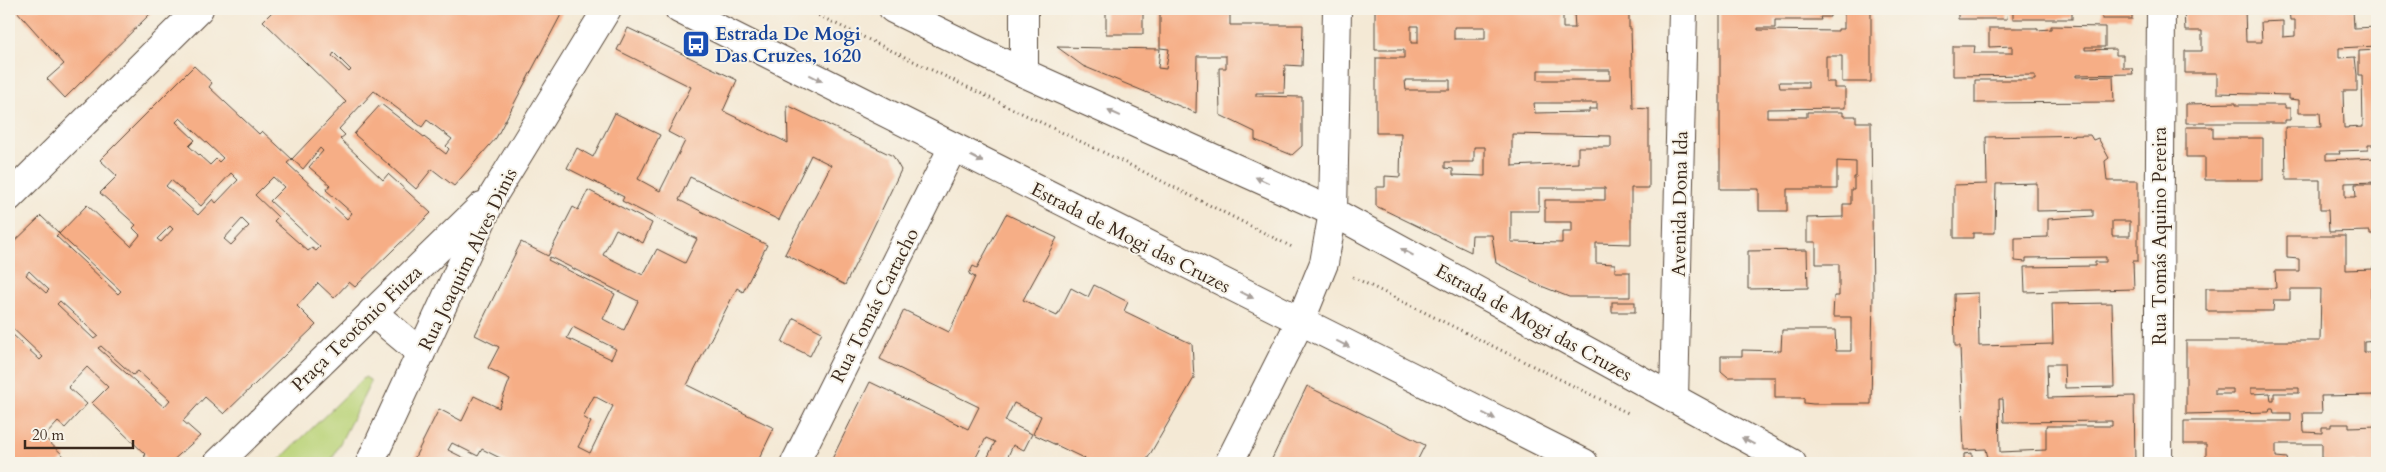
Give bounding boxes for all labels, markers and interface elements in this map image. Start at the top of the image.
place label: Estrada De Mogi Das Cruzes, 1620 [715,21,861,69]
bus stop icon: Estrada De Mogi Das Cruzes, 1620 [681,29,711,59]
one-way arrow [809,74,823,82]
one-way arrow [1106,109,1121,118]
street label: Rua Tomás Aquino Pereira [2147,127,2173,345]
street label: Avenida Dona Ida [1666,131,1694,277]
one-way arrow [970,155,984,163]
street label: Rua Joaquim Alves Dinis [412,164,523,355]
one-way arrow [1255,175,1269,183]
street label: Estrada de Mogi das Cruzes [1026,176,1235,300]
street label: Rua Tomás Cartacho [825,224,925,387]
one-way arrow [1400,248,1414,256]
street label: Estrada de Mogi das Cruzes [1431,258,1636,388]
street label: Praça Teotônio Fiuza [286,260,428,398]
one-way arrow [1240,291,1254,299]
one-way arrow [1336,339,1351,348]
one-way arrow [1482,412,1496,420]
scale bar [25,417,132,449]
text: 20 m [32,425,64,445]
one-way arrow [1741,437,1756,445]

